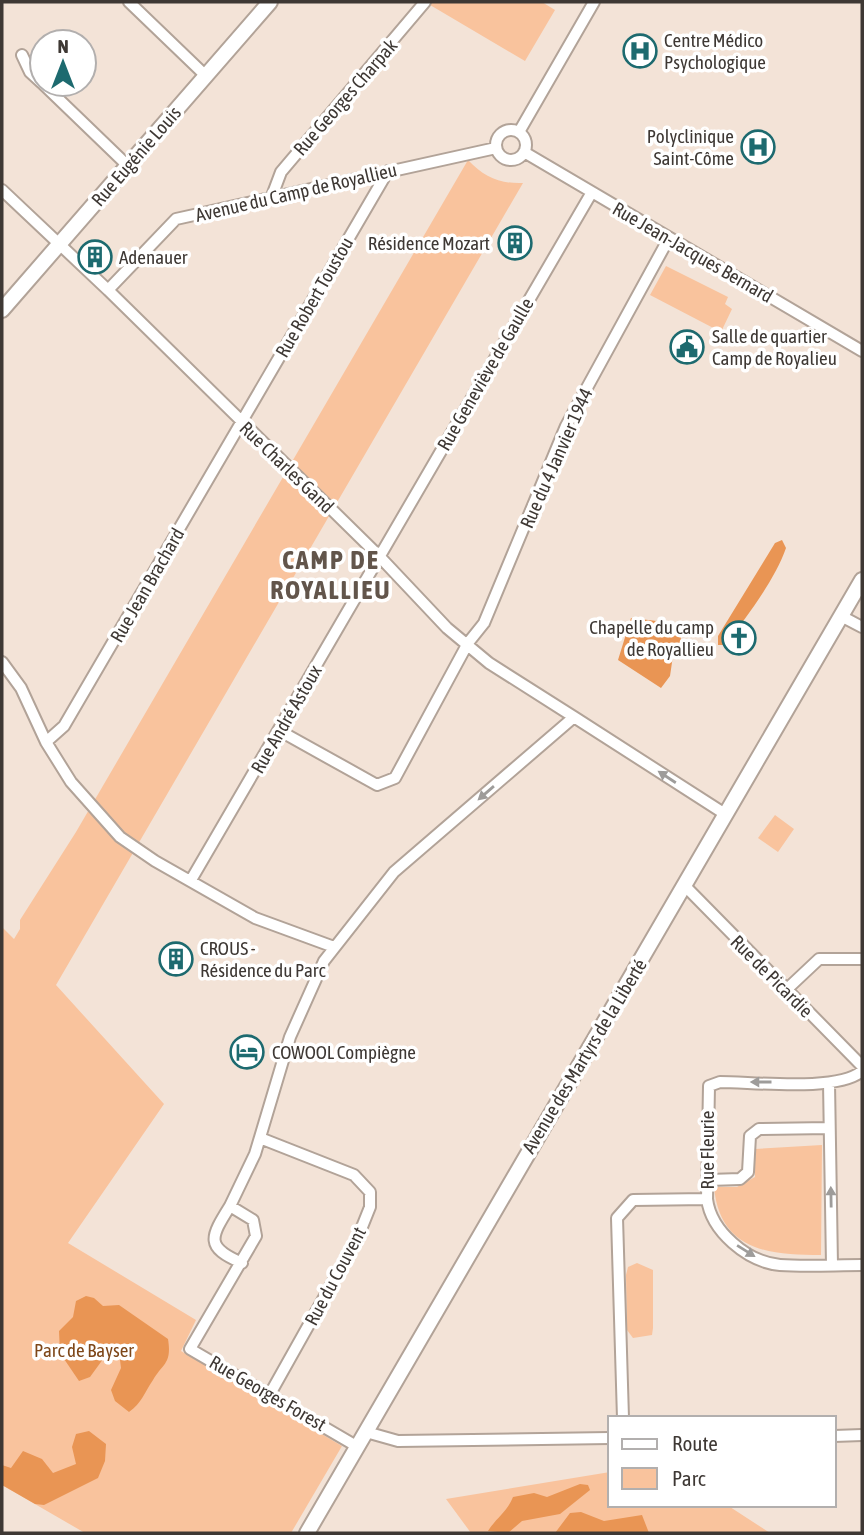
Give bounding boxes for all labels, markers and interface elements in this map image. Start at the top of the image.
north arrow [28,28,98,98]
place label: Centre Médico Psychologique [664,29,766,73]
hospital icon: Centre Médico Psychologique [621,32,659,70]
street label: Rue Georges Charpak [289,34,402,160]
text: N [57,35,69,57]
street label: Rue Eugénie Louis [87,101,185,210]
place label: Polyclinique Saint-Côme [647,125,734,169]
hospital icon: Polyclinique Saint-Côme [739,128,777,166]
street label: Avenue du Camp de Royallieu [193,158,399,226]
street label: Rue Jean-Jacques Bernard [609,197,777,307]
building icon: Résidence Mozart [496,224,534,262]
place label: Résidence Mozart [368,232,490,254]
street label: Rue Robert Toustou [271,233,357,361]
building icon: Adenauer [76,238,114,276]
place label: Adenauer [119,246,188,268]
street label: Rue Geneviève de Gaulle [432,294,538,454]
place label: Salle de quartier Camp de Royalieu [712,325,837,369]
public building icon: Salle de quartier Camp de Royalieu [668,328,706,366]
street label: Rue du 4 Janvier 1944 [515,384,597,531]
street label: Rue Charles Gand [235,417,339,517]
street label: Rue Jean Brachard [105,524,189,646]
district label: CAMP DE ROYALLIEU [270,545,392,605]
place label: Chapelle du camp de Royallieu [589,616,714,660]
church icon: Chapelle du camp de Royallieu [720,619,758,657]
street label: Rue André Astoux [246,661,326,777]
one-way arrow [658,771,677,784]
one-way arrow [477,785,495,801]
street label: Rue de Picardie [726,930,818,1022]
place label: CROUS - Résidence du Parc [200,937,326,981]
building icon: CROUS - Résidence du Parc [157,940,195,978]
street label: Avenue des Martyrs de la Liberté [517,955,651,1157]
hotel icon: COWOOL Compiègne [228,1033,266,1071]
place label: COWOOL Compiègne [272,1041,416,1063]
one-way arrow [749,1076,771,1088]
street label: Rue Fleurie [696,1111,718,1189]
one-way arrow [825,1185,836,1207]
street label: Rue du Couvent [300,1223,370,1329]
one-way arrow [737,1245,756,1258]
park label: Parc de Bayser [34,1339,134,1361]
street label: Rue Georges Forest [206,1351,330,1435]
legend [608,1416,836,1507]
text: Route [672,1431,718,1455]
text: Parc [672,1466,706,1490]

